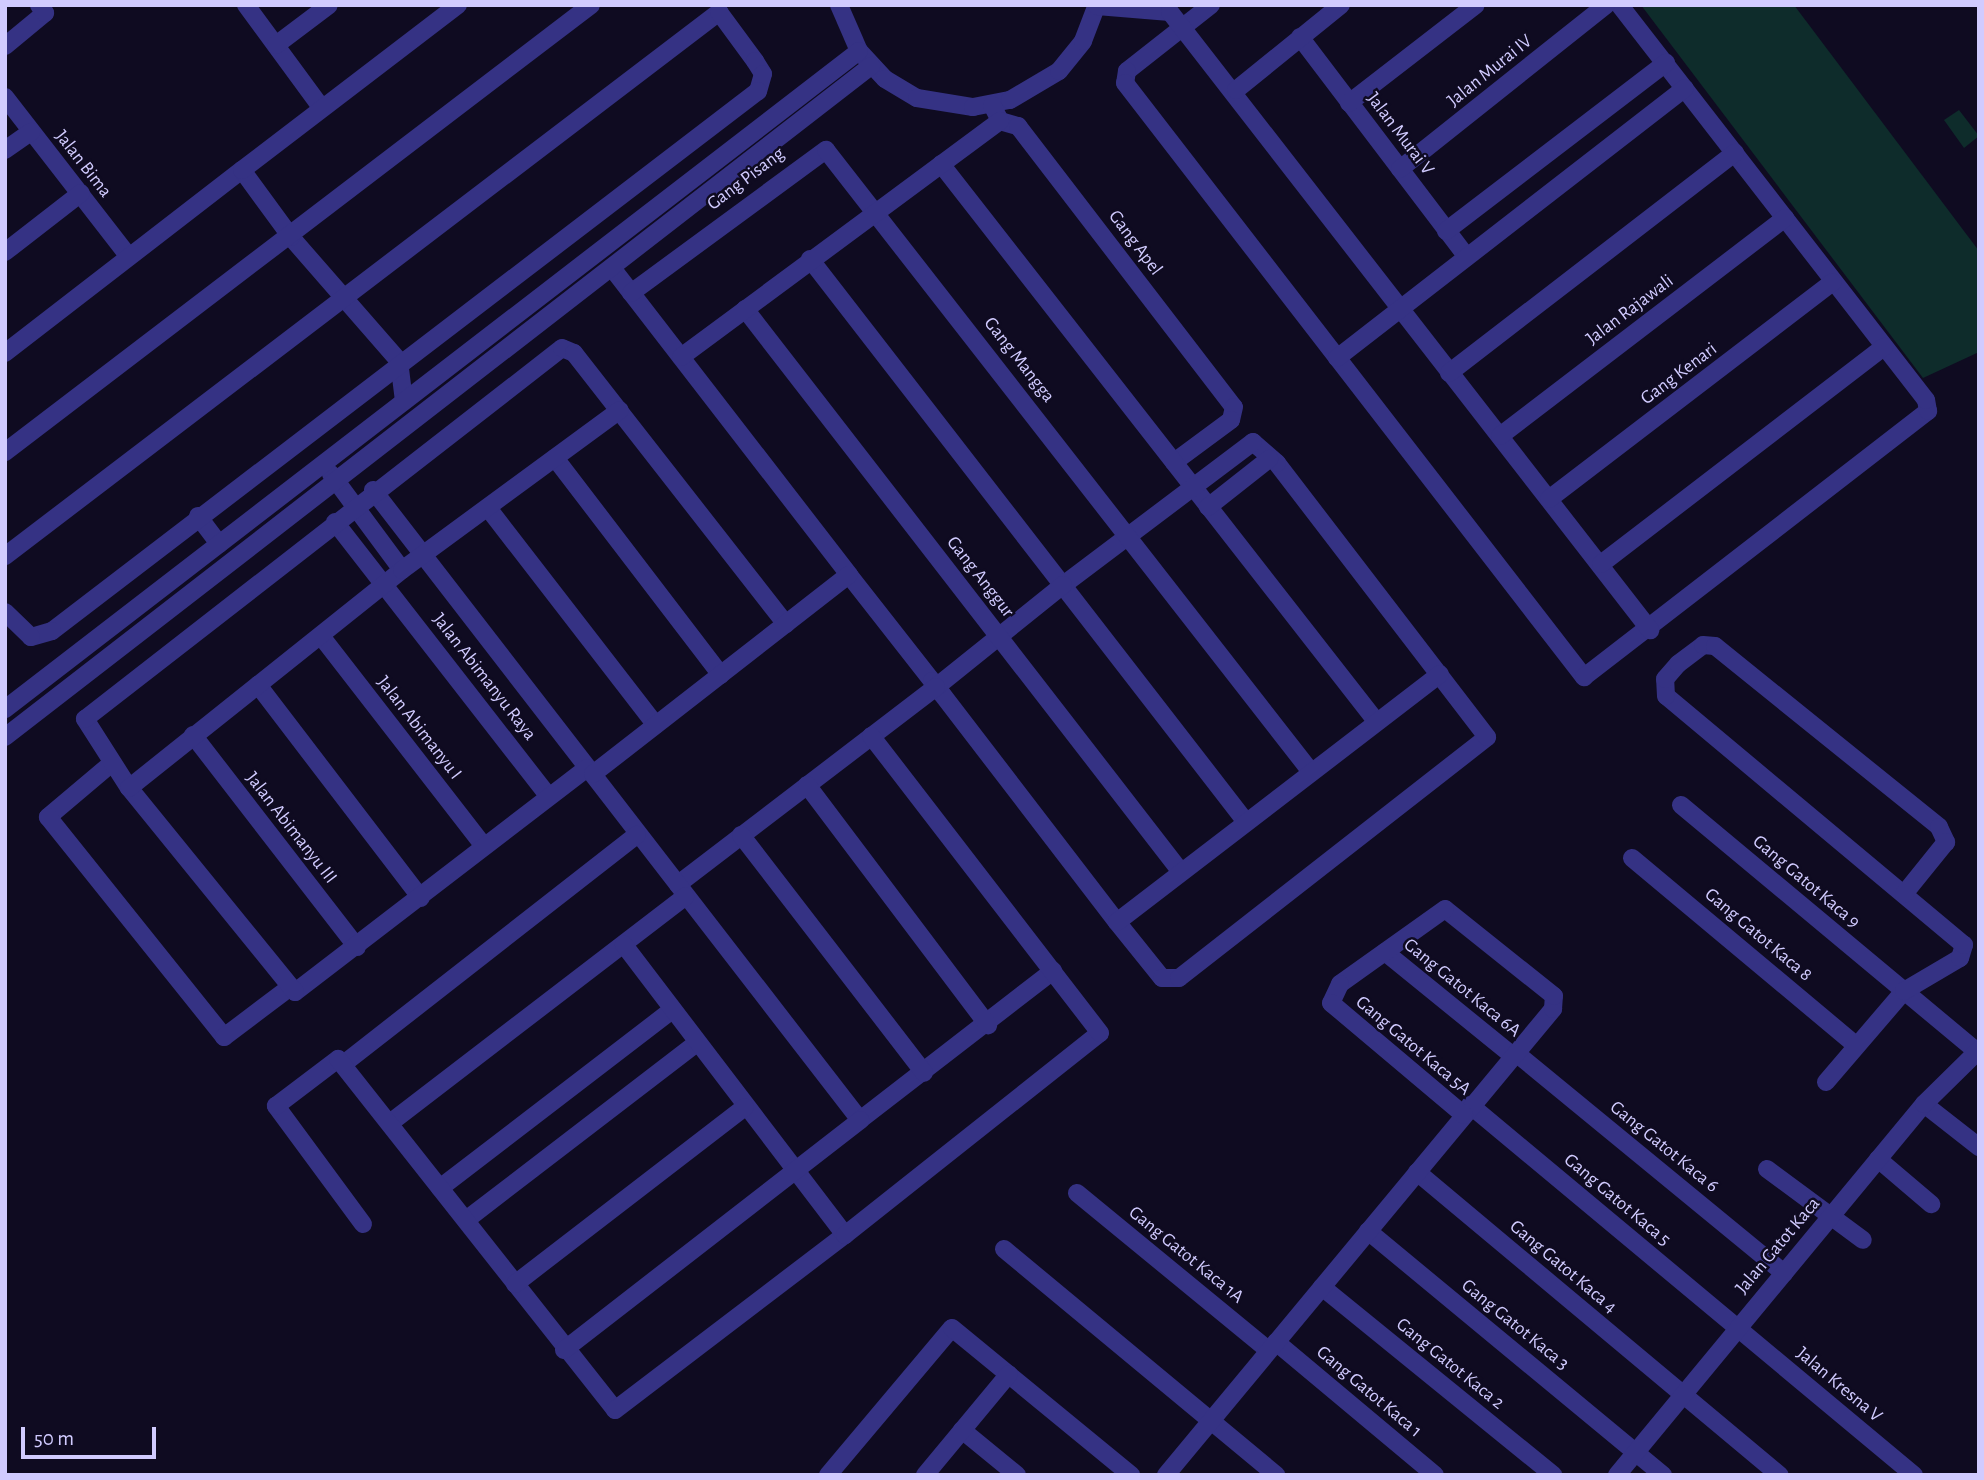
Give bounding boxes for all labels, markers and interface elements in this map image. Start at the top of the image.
street label: Jalan Murai IV [1443,30,1537,112]
street label: Jalan Murai V [1361,88,1439,180]
street label: Jalan Bima [50,126,116,202]
street label: Gang Pisang [703,142,789,216]
street label: Gang Apel [1103,206,1167,280]
street label: Jalan Rajawali [1582,270,1678,350]
street label: Gang Mangga [979,313,1059,407]
street label: Gang Kenari [1636,338,1722,410]
street label: Gang Anggur [941,532,1019,622]
street label: Jalan Abimanyu Raya [427,609,541,745]
street label: Jalan Abimanyu I [372,672,466,784]
street label: Jalan Abimanyu III [240,768,342,888]
street label: Gang Gatot Kaca 9 [1748,830,1864,934]
street label: Gang Gatot Kaca 8 [1700,883,1816,987]
street label: Gang Gatot Kaca 6A [1399,934,1525,1042]
street label: Gang Gatot Kaca 5A [1351,991,1475,1101]
street label: Gang Gatot Kaca 6 [1605,1096,1723,1198]
street label: Gang Gatot Kaca 5 [1559,1149,1675,1251]
street label: Jalan Gatot Kaca [1731,1193,1825,1299]
street label: Gang Gatot Kaca 1A [1124,1202,1248,1308]
street label: Gang Gatot Kaca 4 [1505,1215,1621,1319]
street label: Gang Gatot Kaca 3 [1456,1275,1574,1375]
street label: Gang Gatot Kaca 2 [1391,1313,1509,1415]
street label: Gang Gatot Kaca 1 [1312,1341,1426,1443]
street label: Jalan Kresna V [1791,1343,1887,1427]
scale bar [24,1414,159,1458]
text: 50 m [34,1428,74,1449]

